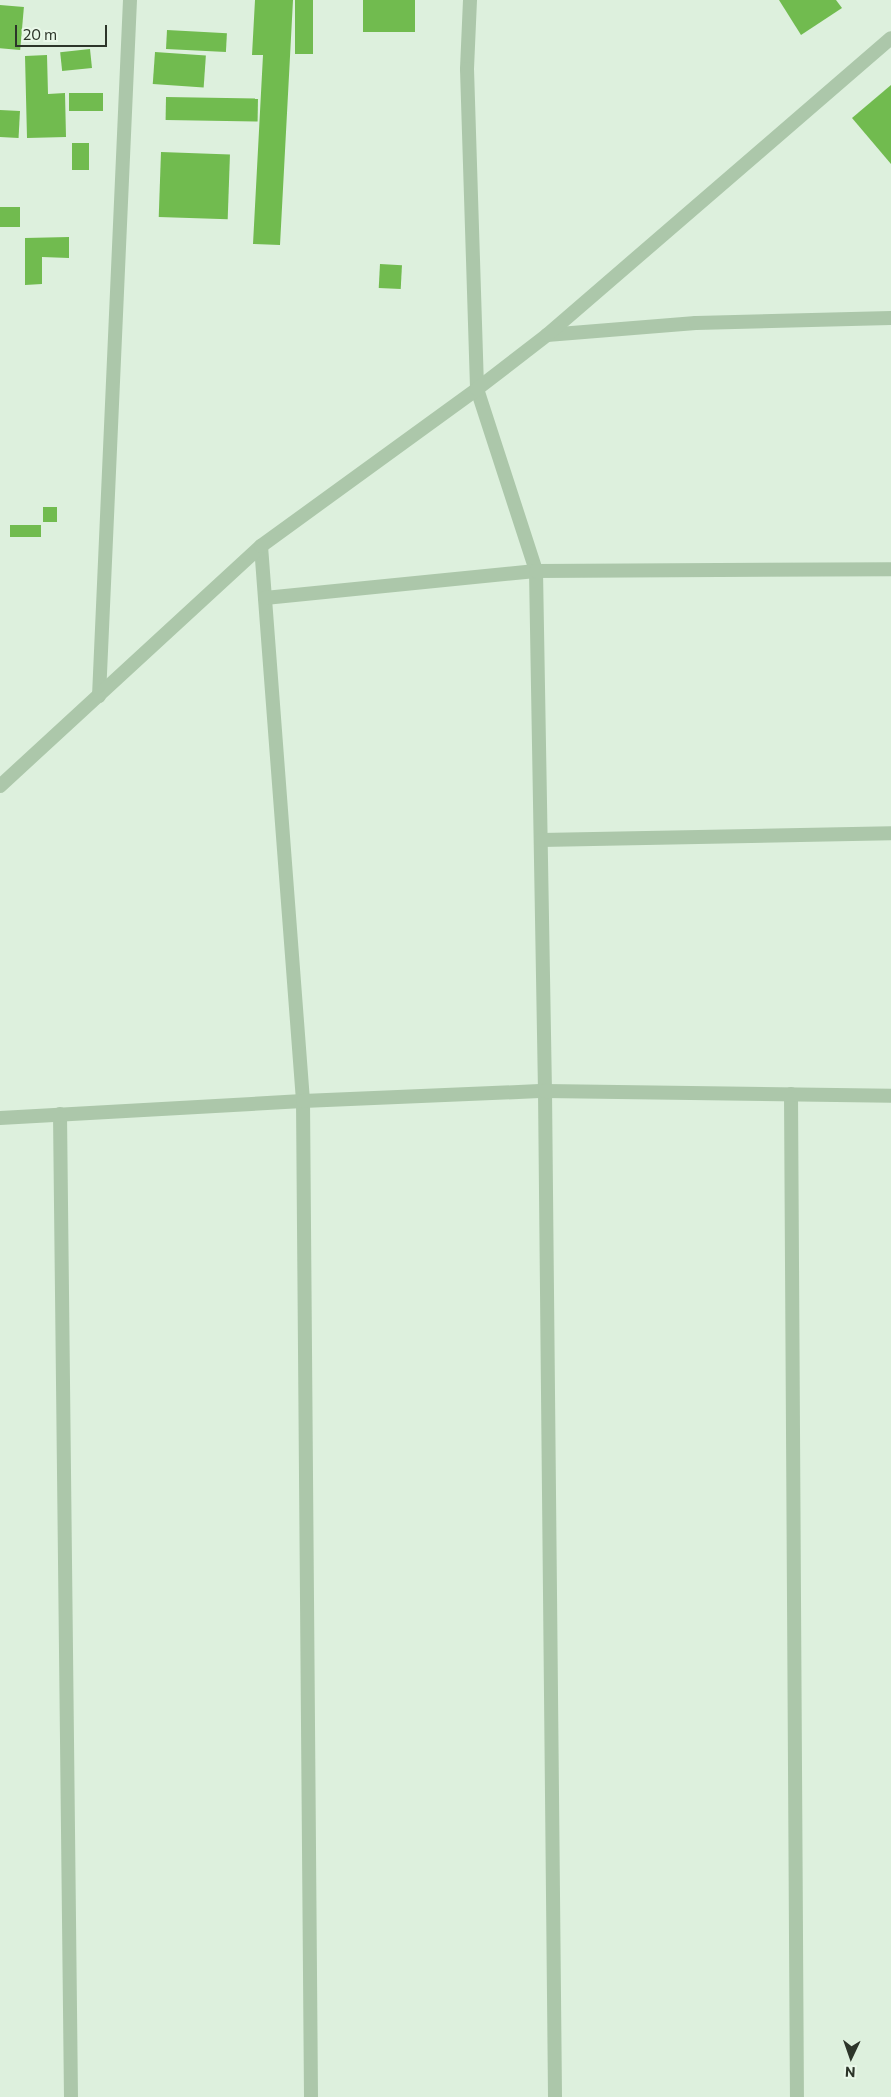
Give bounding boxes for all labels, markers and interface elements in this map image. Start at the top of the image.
scale bar [18,15,110,47]
text: 20 m [23,25,57,43]
north arrow [826,2032,876,2082]
text: N [845,2064,856,2081]

